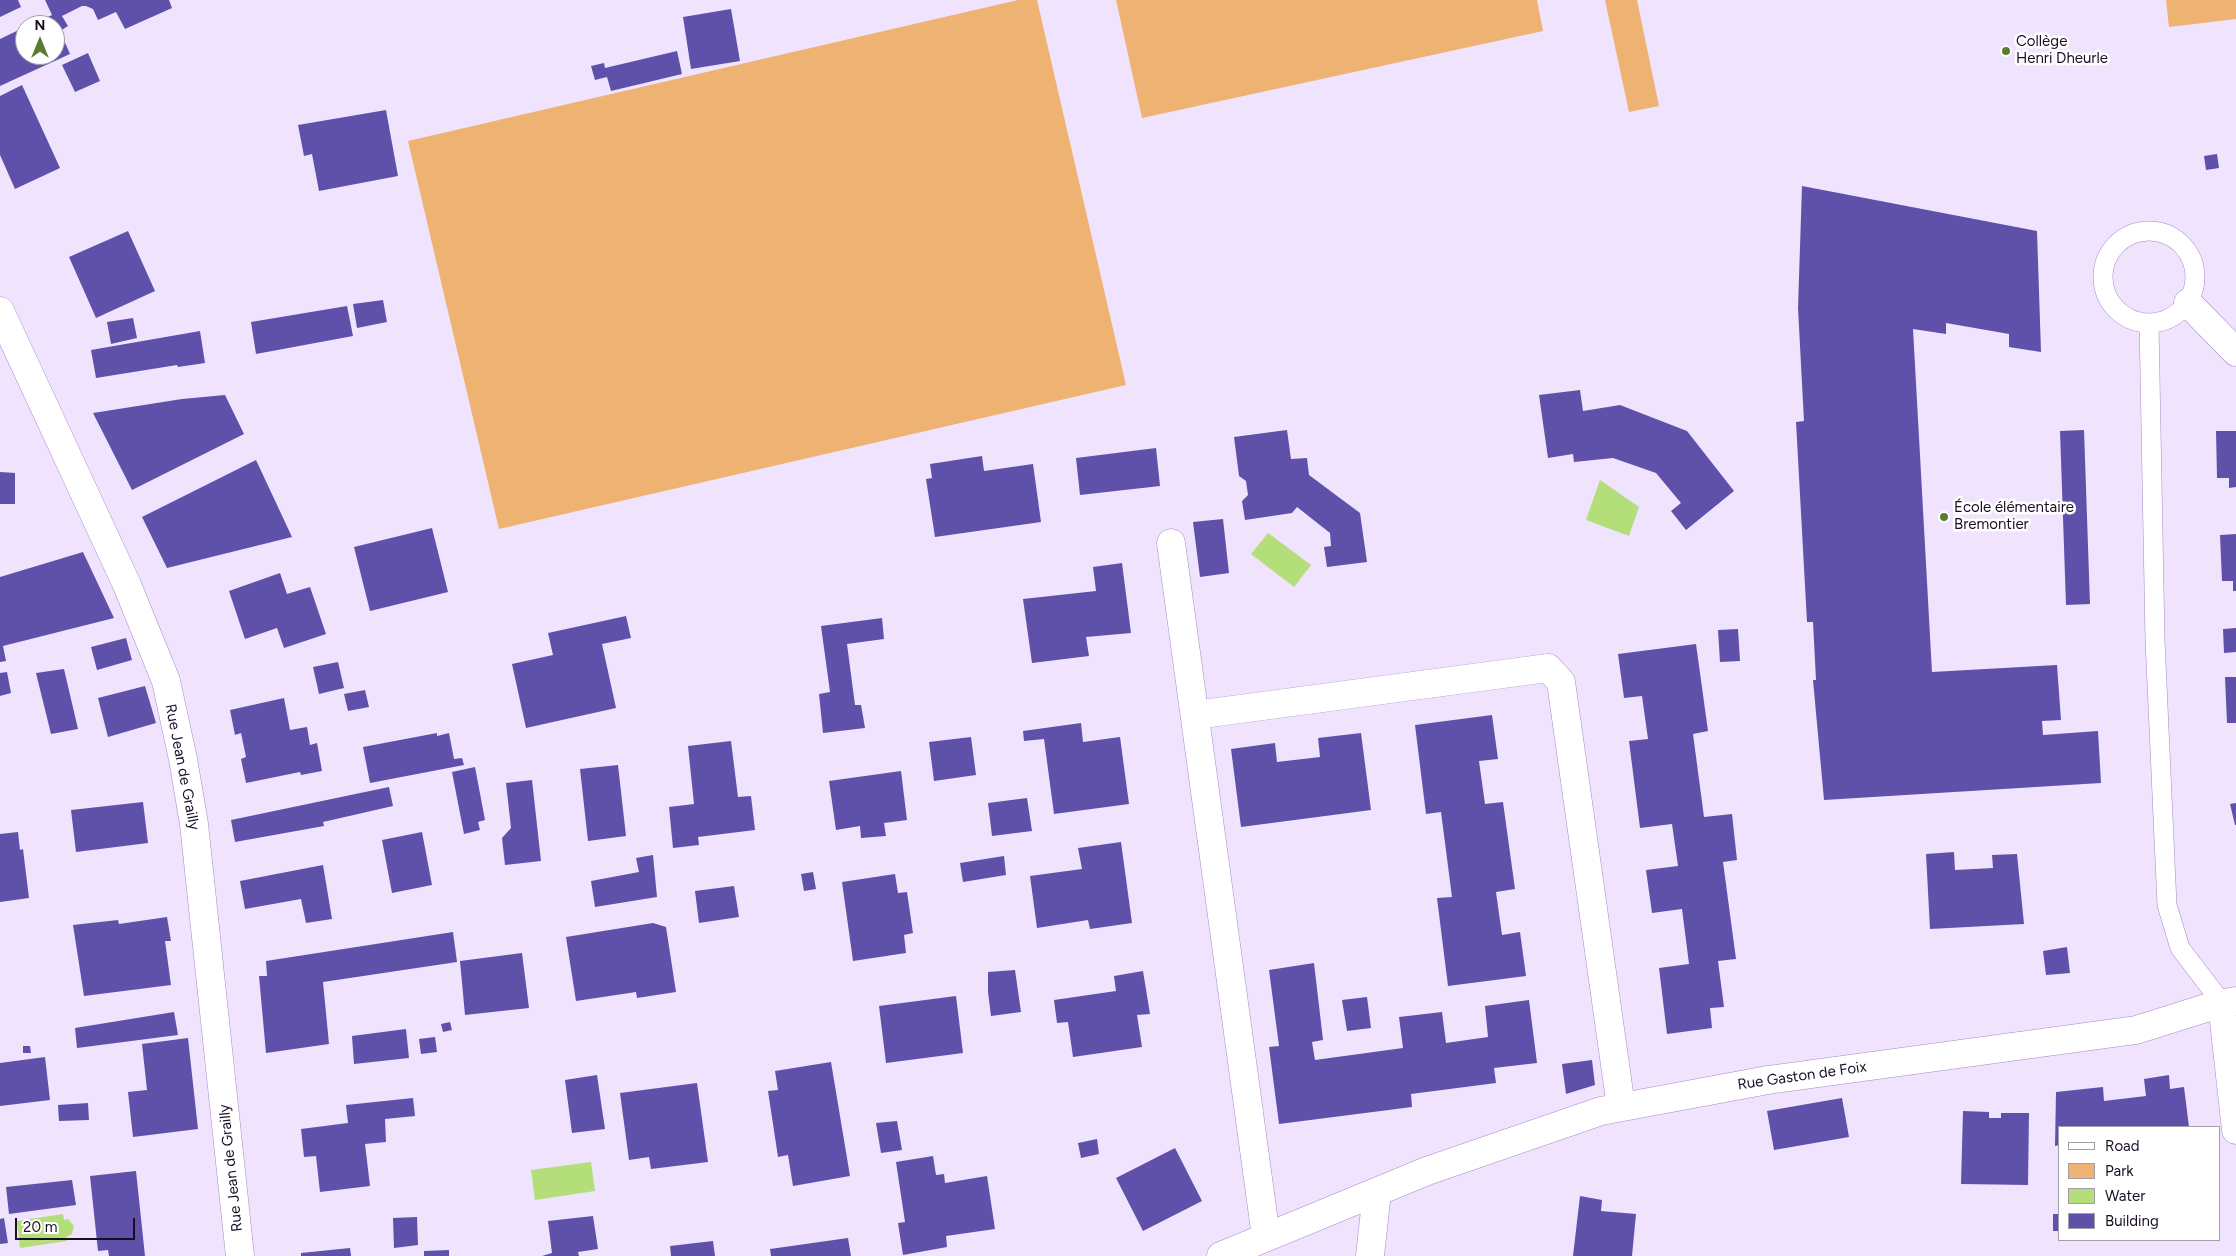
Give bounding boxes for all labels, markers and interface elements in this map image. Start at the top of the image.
north arrow [15,15,65,65]
text: N [35,17,45,34]
place label: Collège Henri Dheurle [2016,33,2108,68]
marker: Collège Henri Dheurle [2000,45,2012,57]
place label: École élémentaire Bremontier [1954,499,2074,534]
marker: École élémentaire Bremontier [1938,511,1950,523]
street label: Rue Jean de Grailly [161,702,203,832]
street label: Rue Gaston de Foix [1736,1058,1868,1094]
street label: Rue Jean de Grailly [215,1103,247,1233]
legend [2058,1126,2221,1241]
text: Road [2105,1137,2140,1155]
text: Park [2105,1162,2134,1180]
text: Water [2105,1187,2145,1205]
scale bar [18,1208,138,1240]
text: Building [2105,1212,2159,1230]
text: 20 m [23,1218,57,1236]

